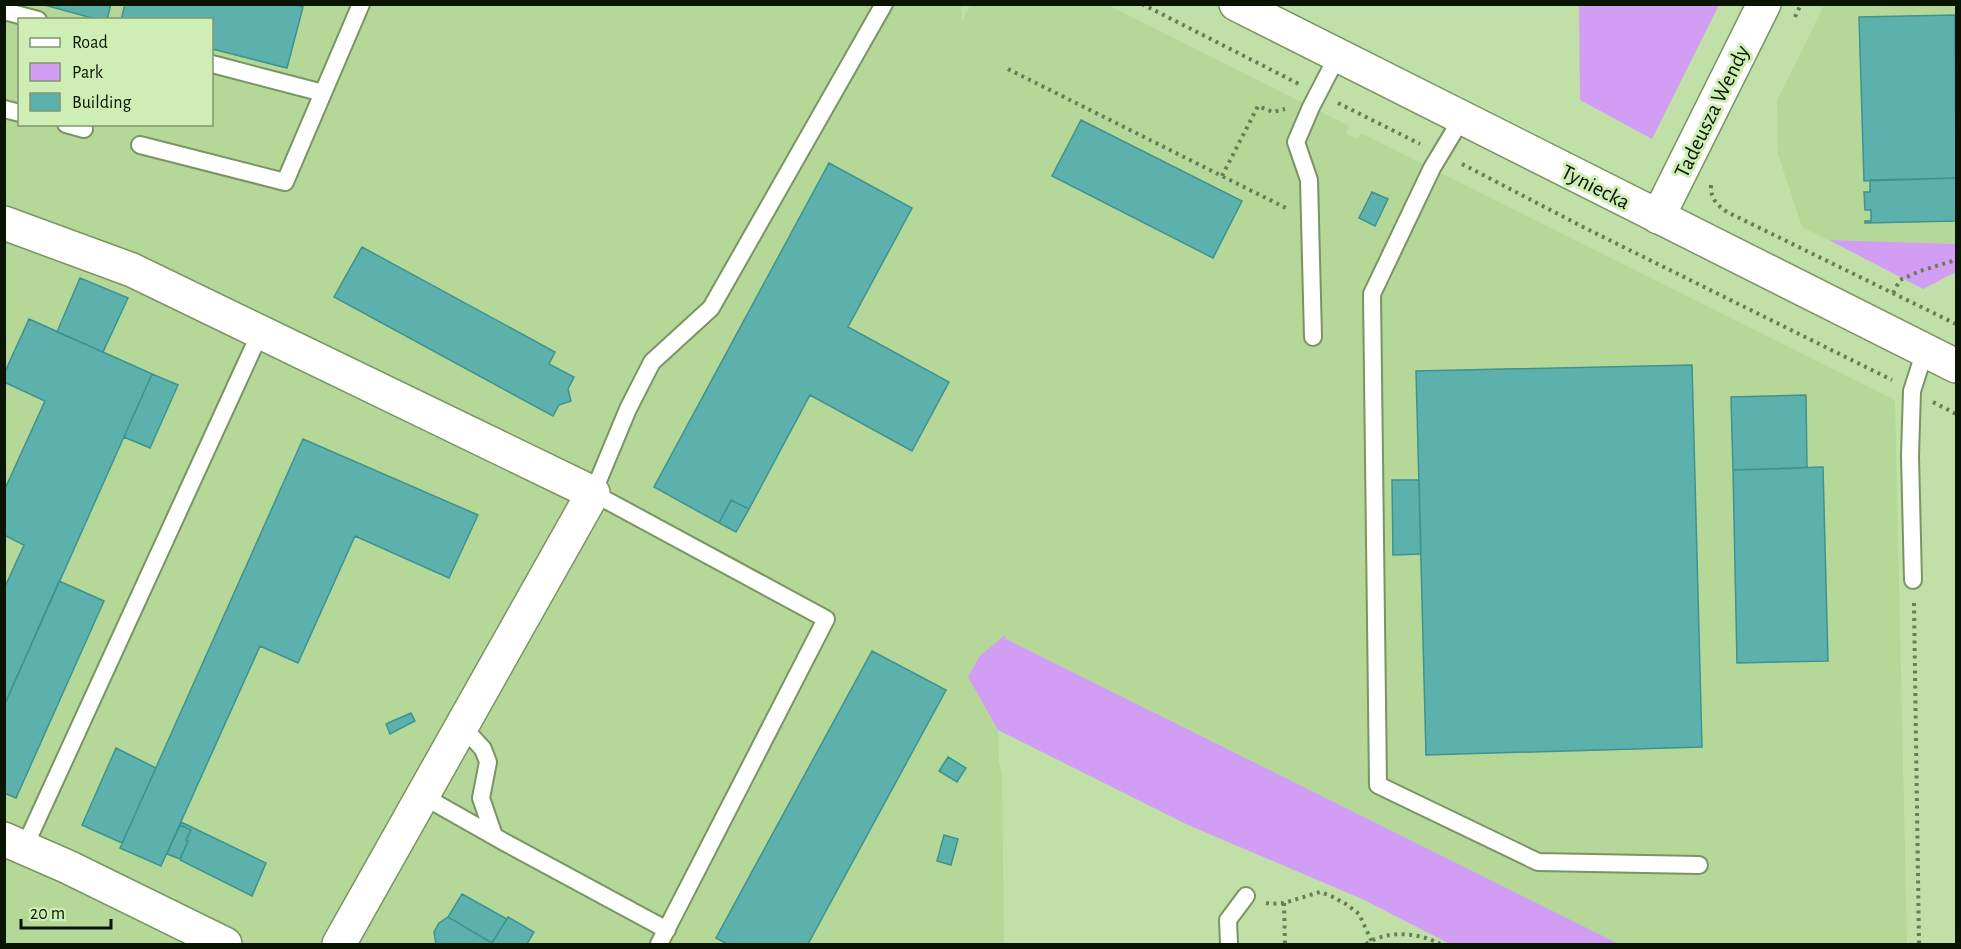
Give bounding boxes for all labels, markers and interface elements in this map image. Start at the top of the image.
legend [18,18,213,126]
text: Road [72,34,108,52]
street label: Tadeusza Wendy [1670,41,1754,181]
text: Park [72,64,104,82]
text: Building [72,94,132,112]
street label: Tyniecka [1558,160,1633,213]
scale bar [21,892,111,930]
text: 20 m [30,905,65,923]

